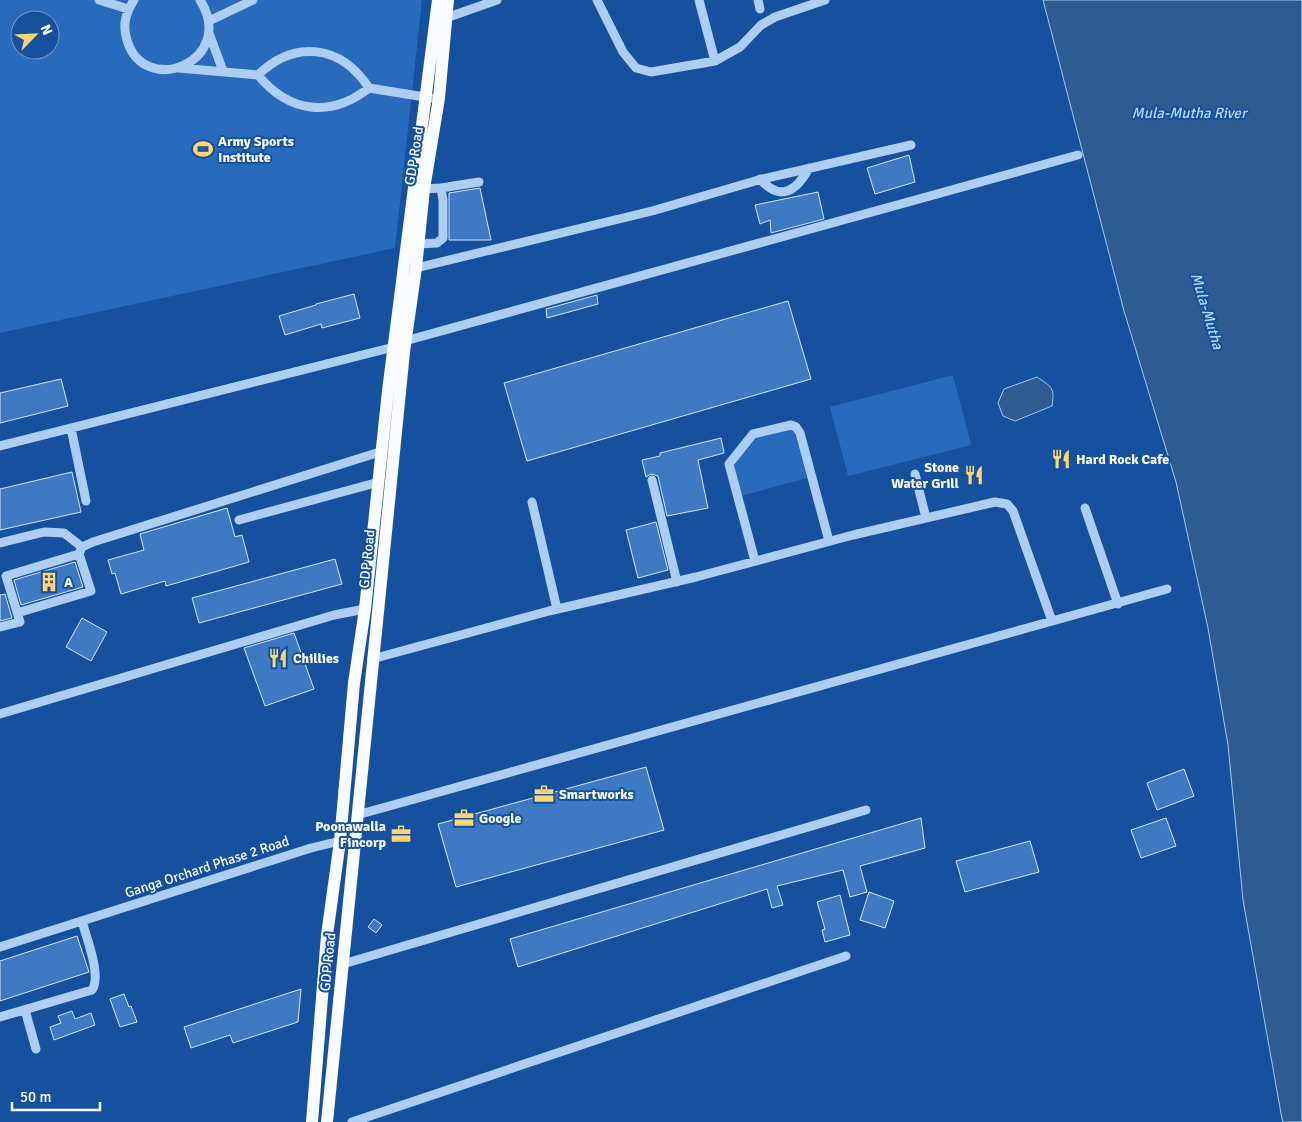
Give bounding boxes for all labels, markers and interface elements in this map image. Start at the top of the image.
north arrow [10,10,60,60]
text: N [37,22,56,38]
water label: Mula-Mutha River [1132,104,1249,122]
street label: GDP Road [401,126,427,186]
place label: Army Sports Institute [218,133,294,166]
sports icon: Army Sports Institute [192,138,214,160]
water label: Mula-Mutha [1187,271,1227,352]
restaurant icon: Hard Rock Cafe [1050,448,1072,470]
place label: Hard Rock Cafe [1076,451,1169,468]
place label: Stone Water Grill [891,459,960,492]
restaurant icon: Stone Water Grill [963,464,985,486]
street label: GDP Road [355,529,379,589]
building icon: A [38,571,60,593]
place label: A [64,574,73,591]
restaurant icon: Chillies [267,647,289,669]
place label: Chillies [293,650,339,667]
office icon: Smartworks [533,783,555,805]
place label: Smartworks [559,786,634,803]
office icon: Google [453,807,475,829]
place label: Google [479,810,522,827]
place label: Poonawalla Fincorp [315,818,386,851]
office icon: Poonawalla Fincorp [390,823,412,845]
street label: Ganga Orchard Phase 2 Road [123,832,291,902]
street label: GDP Road [316,932,340,992]
scale bar [12,1080,100,1112]
text: 50 m [20,1088,51,1106]

